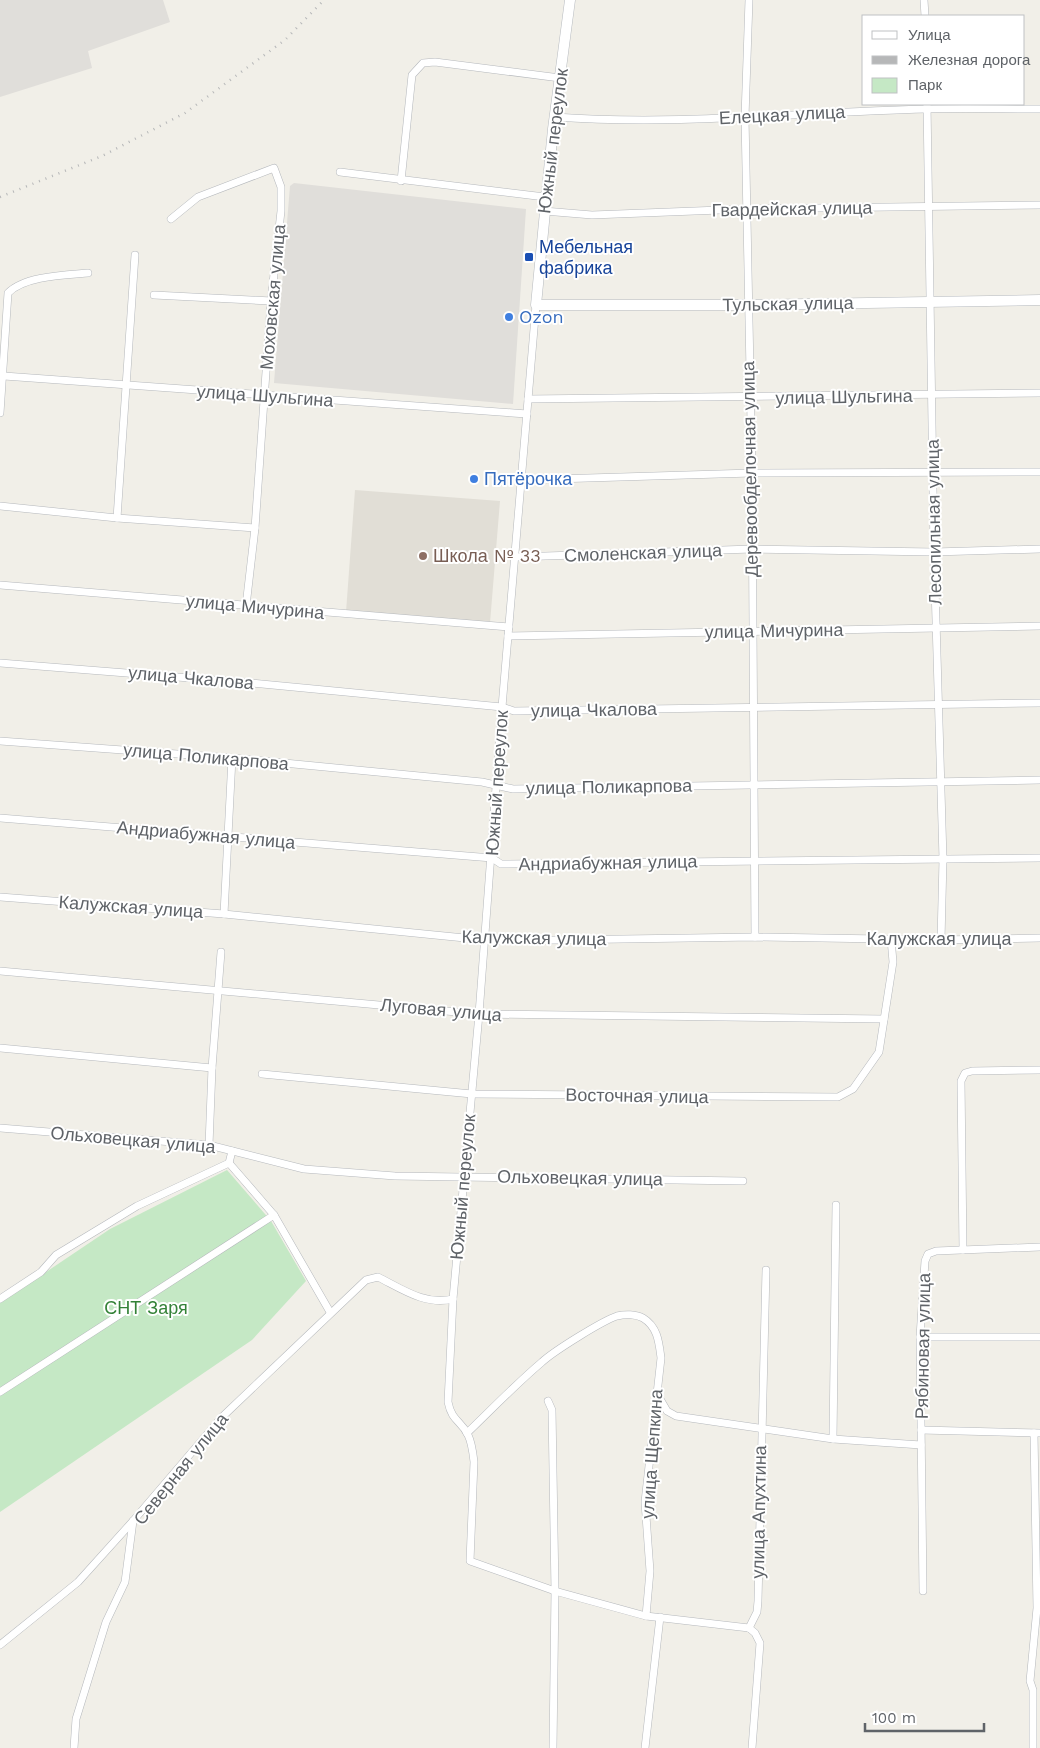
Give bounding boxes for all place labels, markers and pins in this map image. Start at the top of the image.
place label: Мебельная фабрика [539,236,633,278]
marker: Мебельная фабрика [523,251,535,263]
place label: Ozon [519,306,564,327]
marker: Ozon [503,311,515,323]
place label: Пятёрочка [484,468,573,489]
marker: Пятёрочка [468,473,480,485]
place label: Школа № 33 [433,545,541,566]
marker: Школа № 33 [417,550,429,562]

